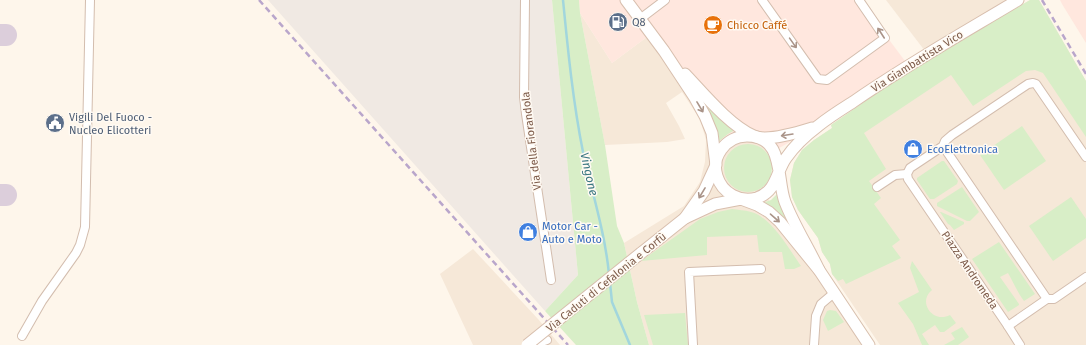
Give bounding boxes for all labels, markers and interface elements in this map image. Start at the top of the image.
fuel station icon: Q8 [607,11,629,33]
cafe icon: Chicco Caffé [702,14,724,36]
place label: Q8 [632,16,646,29]
place label: Chicco Caffé [727,19,787,32]
one-way arrow [877,27,885,38]
street label: Via Giambattista Vico [869,28,966,95]
one-way arrow [789,38,797,49]
street label: Via della Fiorandola [519,91,544,191]
one-way arrow [697,101,705,113]
place label: Vigili Del Fuoco - Nucleo Elicotteri [69,111,152,137]
public building icon: Vigili Del Fuoco - Nucleo Elicotteri [44,112,66,134]
one-way arrow [781,131,794,139]
shop icon: EcoElettronica [902,138,924,160]
place label: EcoElettronica [927,143,998,156]
water label: Vingone [577,151,601,197]
one-way arrow [698,187,707,198]
one-way arrow [770,213,780,222]
place label: Motor Car - Auto e Moto [542,220,602,246]
shop icon: Motor Car - Auto e Moto [517,221,539,243]
street label: Piazza Andromeda [939,229,1001,312]
street label: Via Caduti di Cefalonia e Corfù [544,230,669,335]

